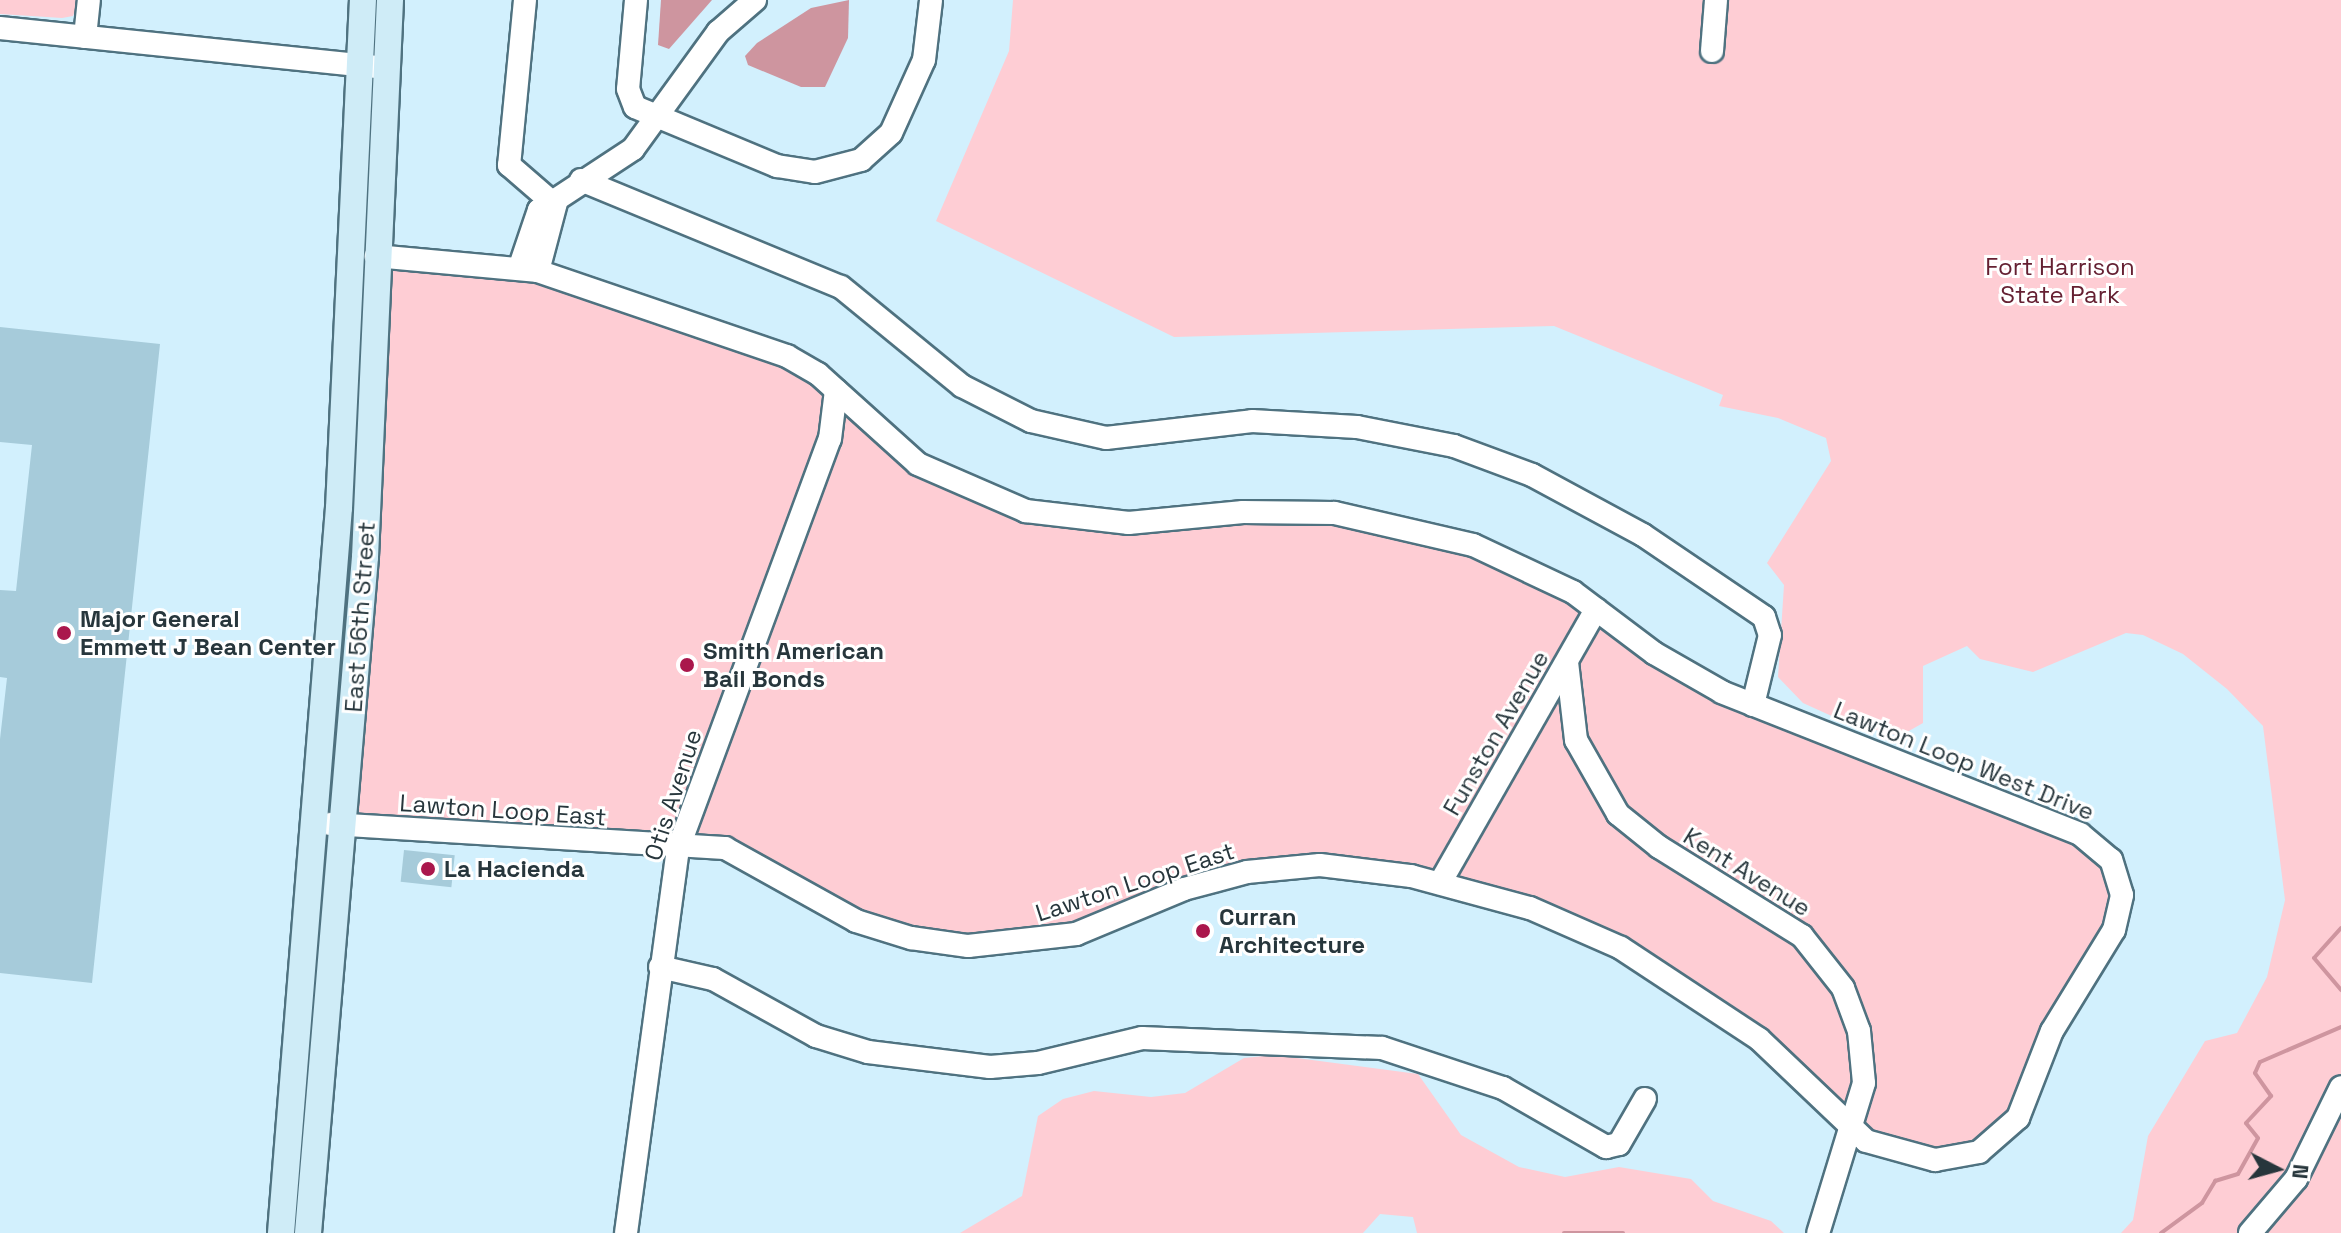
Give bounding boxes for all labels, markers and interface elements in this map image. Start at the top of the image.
park label: Fort Harrison State Park [1985,253,2135,309]
street label: East 56th Street [339,521,381,713]
place label: Major General Emmett J Bean Center [80,605,336,661]
marker: Major General Emmett J Bean Center [55,624,73,642]
place label: Smith American Bail Bonds [703,637,884,693]
street label: Funston Avenue [1437,645,1555,821]
marker: Smith American Bail Bonds [678,656,696,674]
street label: Lawton Loop West Drive [1830,695,2098,827]
street label: Otis Avenue [638,726,708,864]
street label: Lawton Loop East [399,788,607,832]
street label: Kent Avenue [1678,821,1816,923]
street label: Lawton Loop East [1032,836,1238,928]
place label: La Hacienda [444,855,585,883]
marker: La Hacienda [419,860,437,878]
place label: Curran Architecture [1219,903,1365,959]
marker: Curran Architecture [1194,922,1212,940]
north arrow [2237,1129,2317,1209]
text: N [2286,1163,2316,1180]

